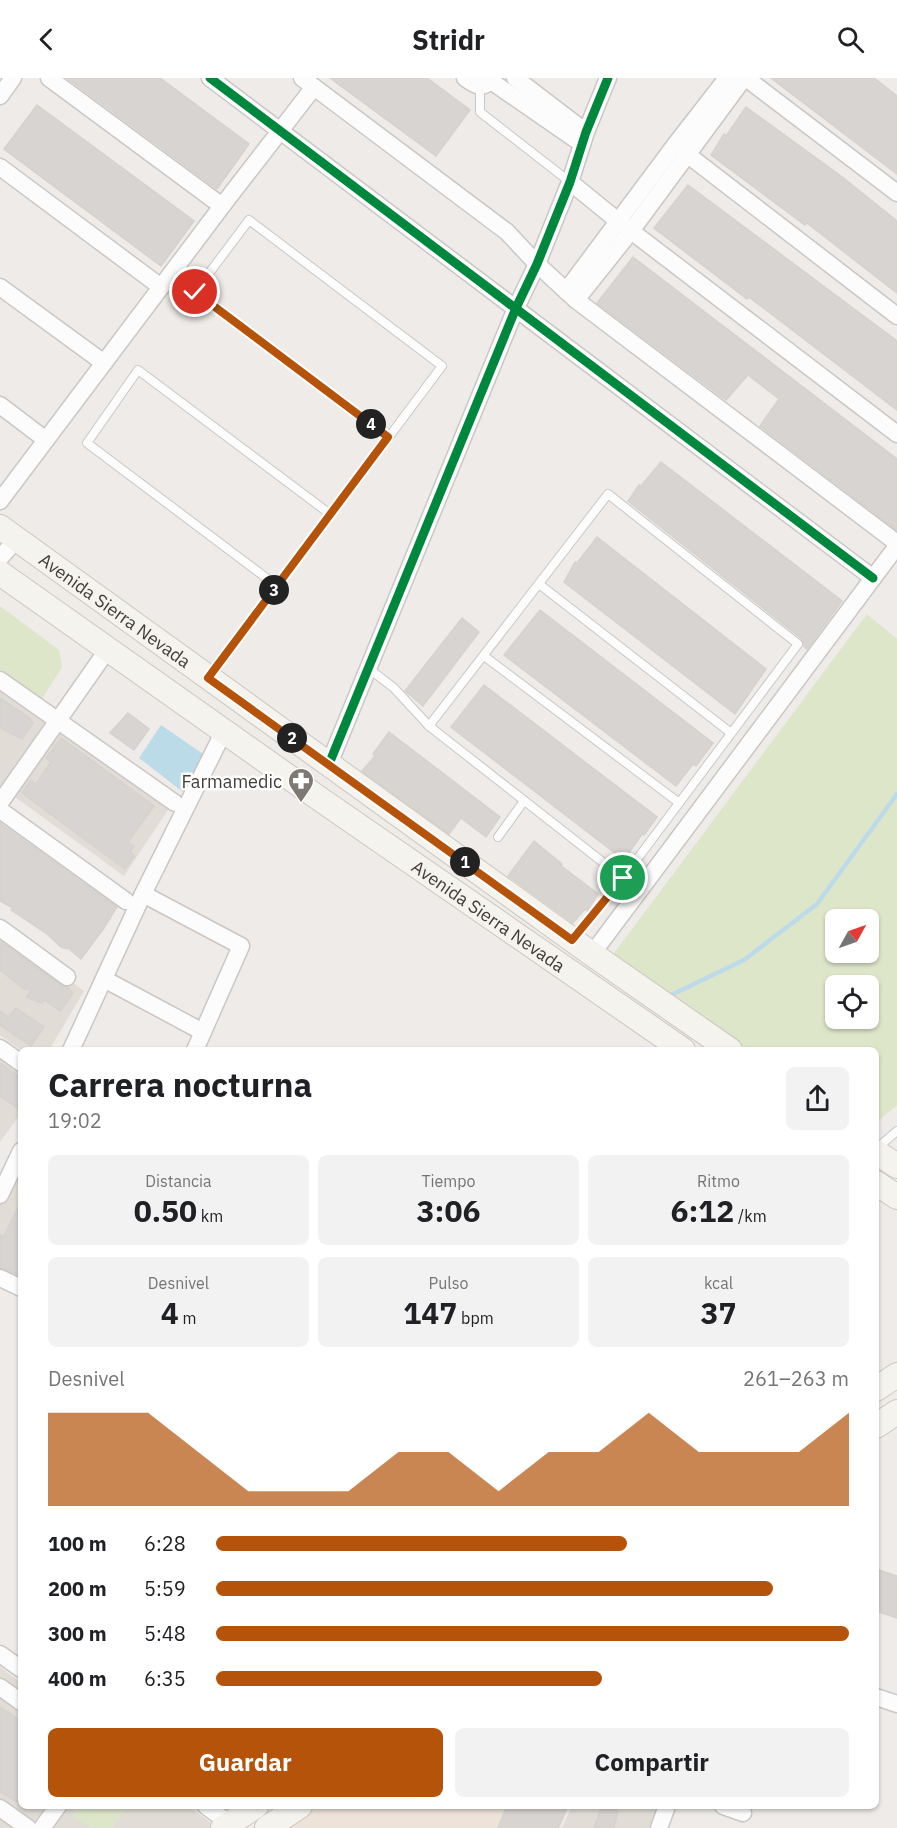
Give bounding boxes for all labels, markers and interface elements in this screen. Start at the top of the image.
text: Stridr [412,22,485,57]
icon: back [30,23,63,56]
icon: search [834,23,867,56]
pin [169,266,220,317]
icon: check [178,275,211,308]
pin: 4 [356,409,386,439]
text: 4 [366,414,376,434]
street label: Avenida Sierra Nevada [35,548,196,673]
pin: 3 [259,575,289,605]
text: 3 [269,580,279,600]
pin: 2 [277,723,307,753]
text: 2 [287,728,297,748]
pharmacy icon: Farmamedic [286,766,316,804]
place label: Farmamedic [182,770,282,793]
pin: 1 [450,847,480,877]
text: 1 [460,852,470,872]
pin [597,852,648,903]
street label: Avenida Sierra Nevada [408,855,570,977]
icon: arrive [606,861,639,894]
north arrow [825,909,879,963]
map controls [825,909,879,1029]
button: locate [825,975,879,1029]
text: Carrera nocturna [48,1063,312,1106]
button: share [786,1067,849,1130]
text: 19:02 [48,1107,102,1134]
text: Distancia [145,1171,212,1191]
text: Tiempo [421,1171,476,1191]
text: Ritmo [697,1171,740,1191]
text: 0.50 [134,1191,197,1230]
text: 3:06 [417,1191,480,1230]
text: 6:12 [670,1191,734,1230]
text: km [197,1206,223,1226]
text: /km [734,1206,767,1226]
text: Desnivel [148,1273,209,1293]
text: Pulso [429,1273,468,1293]
text: kcal [704,1273,733,1293]
text: 4 [161,1293,179,1332]
text: 147 [403,1293,457,1332]
text: 37 [701,1293,737,1332]
text: m [179,1308,196,1328]
text: bpm [457,1308,494,1328]
text: Desnivel [48,1365,125,1392]
text: 261–263 m [743,1365,849,1392]
text: 100 m [48,1530,107,1557]
text: 6:28 [144,1530,186,1557]
text: 200 m [48,1575,107,1602]
text: 5:59 [144,1575,186,1602]
text: 300 m [48,1620,107,1647]
text: 5:48 [144,1620,186,1647]
text: 400 m [48,1665,107,1692]
text: 6:35 [144,1665,186,1692]
button: Guardar [48,1728,443,1797]
button: Compartir [455,1728,849,1797]

